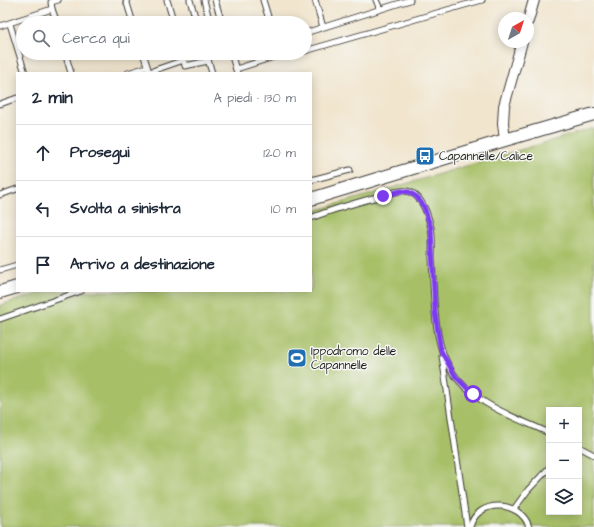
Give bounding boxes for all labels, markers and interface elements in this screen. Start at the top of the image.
north arrow [498,12,534,48]
search box [16,16,312,60]
icon: search [30,27,52,49]
text: Cerca qui [62,28,130,49]
text: 2 min [32,86,73,110]
text: A piedi · 130 m [214,89,296,107]
icon: ahead [32,142,54,164]
text: Prosegui [70,142,130,163]
text: 120 m [263,144,296,162]
bus stop icon: Capannelle/Calice [414,145,436,167]
place label: Capannelle/Calice [439,148,534,165]
route end [374,187,392,205]
icon: left [32,198,54,220]
text: Svolta a sinistra [70,198,181,219]
text: 10 m [271,200,296,218]
icon: arrive [32,254,54,276]
text: Arrivo a destinazione [70,254,215,275]
place label: Ippodromo delle Capannelle [311,343,397,374]
sports icon: Ippodromo delle Capannelle [286,347,308,369]
route start [464,385,482,403]
map controls [546,407,582,515]
button: + [546,407,582,443]
button: − [546,443,582,479]
button: layers [546,479,582,515]

